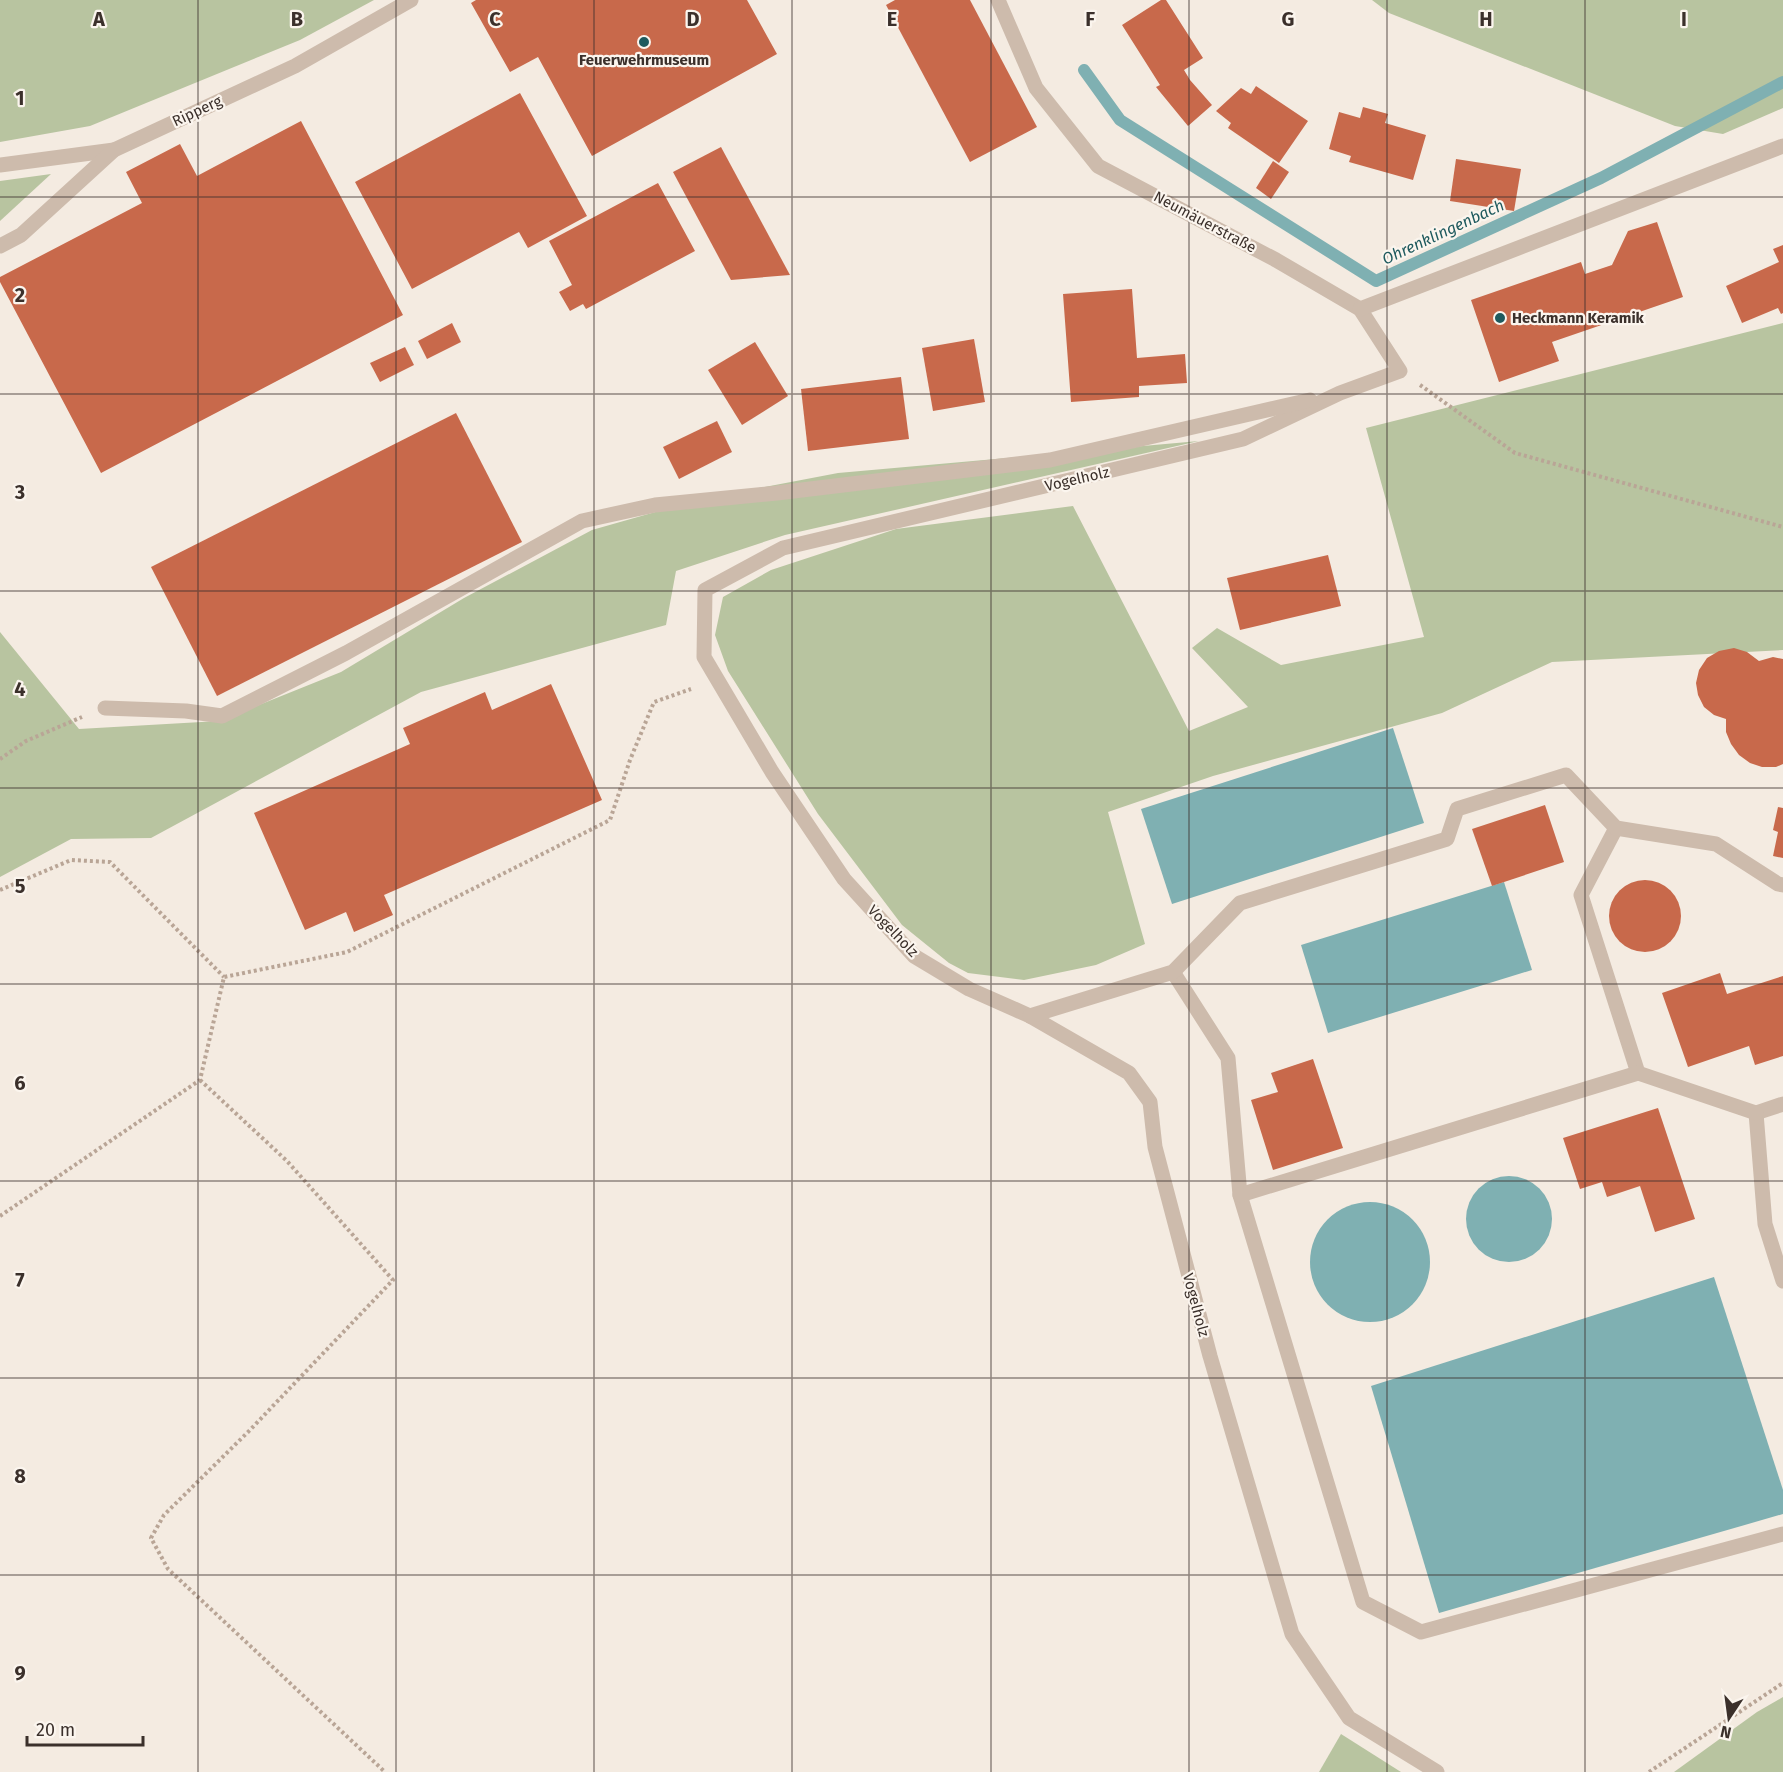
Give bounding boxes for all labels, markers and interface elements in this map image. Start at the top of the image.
text: A [92,7,106,31]
text: B [291,7,303,31]
text: C [489,7,501,31]
text: D [686,7,700,31]
text: E [887,7,897,31]
text: F [1085,7,1095,31]
text: G [1282,7,1294,31]
text: H [1479,7,1493,31]
text: I [1681,7,1687,31]
marker: Feuerwehrmuseum [637,35,651,49]
place label: Feuerwehrmuseum [579,51,709,69]
text: 1 [15,86,25,110]
street label: Ripperg [169,92,225,130]
street label: Neumäuerstraße [1151,187,1259,257]
water label: Ohrenklingenbach [1379,195,1507,269]
text: 2 [15,283,25,307]
place label: Heckmann Keramik [1512,309,1645,327]
marker: Heckmann Keramik [1493,311,1507,325]
street label: Vogelholz [1043,463,1111,495]
text: 3 [14,480,25,504]
text: 4 [14,677,26,701]
text: 5 [15,874,26,898]
street label: Vogelholz [864,901,923,961]
text: 6 [14,1071,26,1095]
text: 7 [15,1268,25,1292]
street label: Vogelholz [1179,1271,1213,1339]
text: 8 [14,1464,26,1488]
text: 9 [14,1661,26,1685]
north arrow [1699,1688,1759,1748]
scale bar [27,1709,142,1747]
text: 20 m [36,1719,75,1741]
text: N [1718,1722,1733,1743]

